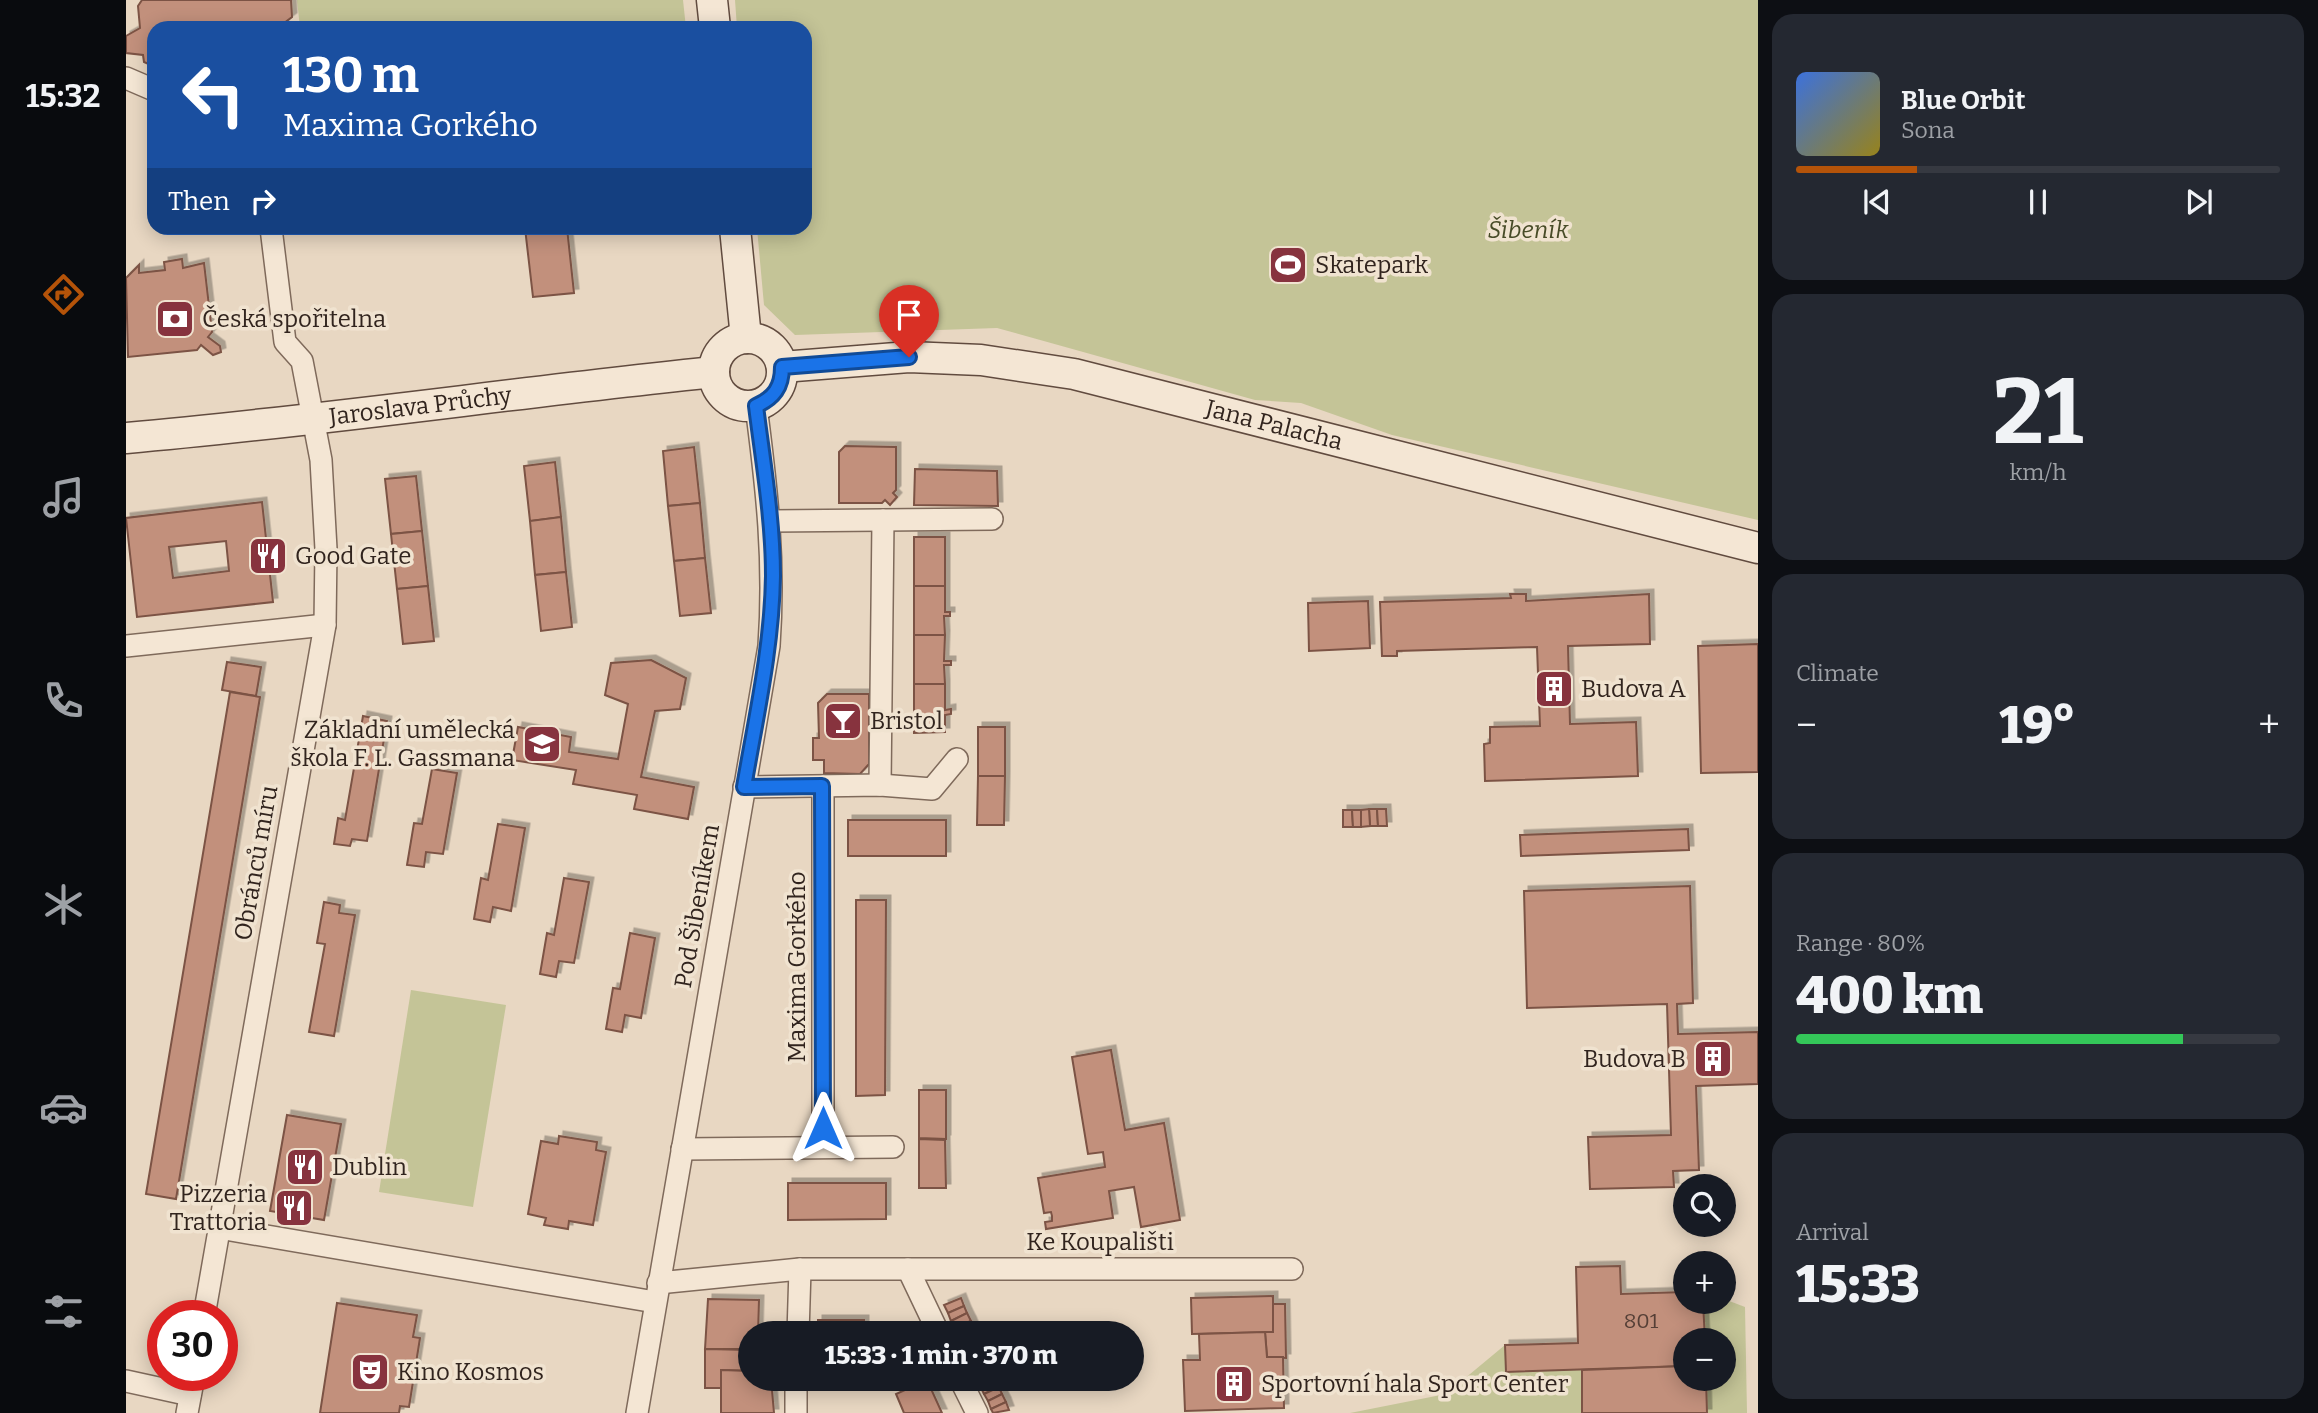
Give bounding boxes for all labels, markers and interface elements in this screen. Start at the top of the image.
text: 130 m [283,46,419,105]
icon: left [168,49,259,140]
text: 15:32 [25,77,101,115]
text: Blue Orbit [1901,85,2025,116]
text: Maxima Gorkého [283,106,538,144]
text: Sona [1901,116,1955,144]
icon: right [244,182,282,220]
icon: previous [1858,183,1896,221]
icon: pause [2019,183,2057,221]
icon: next [2180,183,2218,221]
text: Then [168,186,230,217]
park label: Šibeník [1488,215,1569,244]
sports icon: Skatepark [1267,244,1309,286]
place label: Skatepark [1315,251,1429,279]
icon: directions [39,270,88,319]
pin [879,285,939,357]
icon: arrive [890,296,928,334]
bank icon: Česká spořitelna [154,298,196,340]
place label: Česká spořitelna [202,304,386,333]
text: 21 [1993,358,2083,467]
street label: Jaroslava Průchy [327,381,513,431]
street label: Jana Palacha [1202,394,1346,456]
text: km/h [2010,458,2066,486]
icon: music [39,473,88,522]
restaurant icon: Good Gate [247,535,289,577]
place label: Good Gate [295,542,411,570]
text: Climate [1796,659,1879,687]
building icon: Budova A [1533,668,1575,710]
place label: Budova A [1581,675,1686,703]
icon: phone [39,676,88,725]
text: 19° [1999,694,2076,757]
bar icon: Bristol [822,700,864,742]
text: − [1796,702,1817,748]
text: + [2258,702,2280,748]
place label: Bristol [870,707,943,735]
place label: Základní umělecká škola F. L. Gassmana [290,716,515,772]
school or university icon: Základní umělecká škola F. L. Gassmana [521,723,563,765]
street label: Obránců míru [229,783,283,943]
street label: Pod Šibeníkem [668,822,725,990]
street label: Maxima Gorkého [783,871,811,1063]
icon: climate [39,880,88,929]
text: Range · 80% [1796,929,1925,957]
text: 400 km [1796,964,1983,1027]
building icon: Budova B [1692,1038,1734,1080]
place label: Budova B [1583,1045,1686,1073]
icon: car [39,1083,88,1132]
position arrow [786,1091,860,1165]
restaurant icon: Dublin [284,1146,326,1188]
place label: Dublin [332,1153,407,1181]
map controls [1673,1174,1736,1391]
button: search [1673,1174,1736,1237]
place label: Pizzeria Trattoria [169,1180,267,1236]
restaurant icon: Pizzeria Trattoria [273,1187,315,1229]
text: Arrival [1796,1218,1869,1246]
street label: Ke Koupališti [1026,1228,1174,1256]
button: + [1673,1251,1736,1314]
text: 15:33 [1796,1253,1920,1316]
icon: filters [39,1287,88,1336]
speed limit sign: 30 [147,1300,238,1391]
house number: 801 [1624,1308,1659,1334]
button: − [1673,1328,1736,1391]
text: 15:33 · 1 min · 370 m [824,1340,1058,1371]
theatre icon: Kino Kosmos [349,1351,391,1393]
place label: Kino Kosmos [397,1358,544,1386]
building icon: Sportovní hala Sport Center [1213,1363,1255,1405]
place label: Sportovní hala Sport Center [1261,1370,1569,1398]

